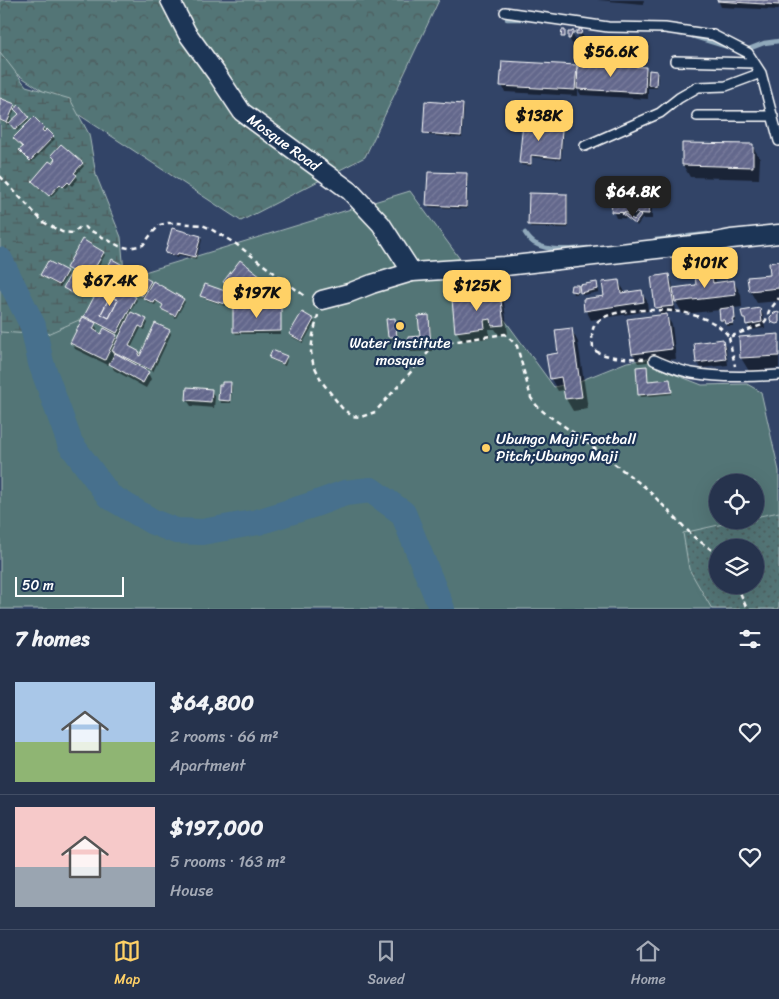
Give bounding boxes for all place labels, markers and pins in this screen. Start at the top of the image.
pin: $56.6K [570,36,652,78]
pin: $138K [504,100,574,142]
pin: $64.8K [592,176,674,218]
pin: $101K [670,246,740,289]
pin: $67.4K [69,264,151,307]
pin: $125K [442,270,512,312]
pin: $197K [222,276,292,319]
marker: Water institute mosque [394,320,406,332]
place label: Water institute mosque [349,330,451,373]
place label: Ubungo Maji Football Pitch;Ubungo Maji [496,426,637,469]
marker: Ubungo Maji Football Pitch;Ubungo Maji [480,442,492,454]

